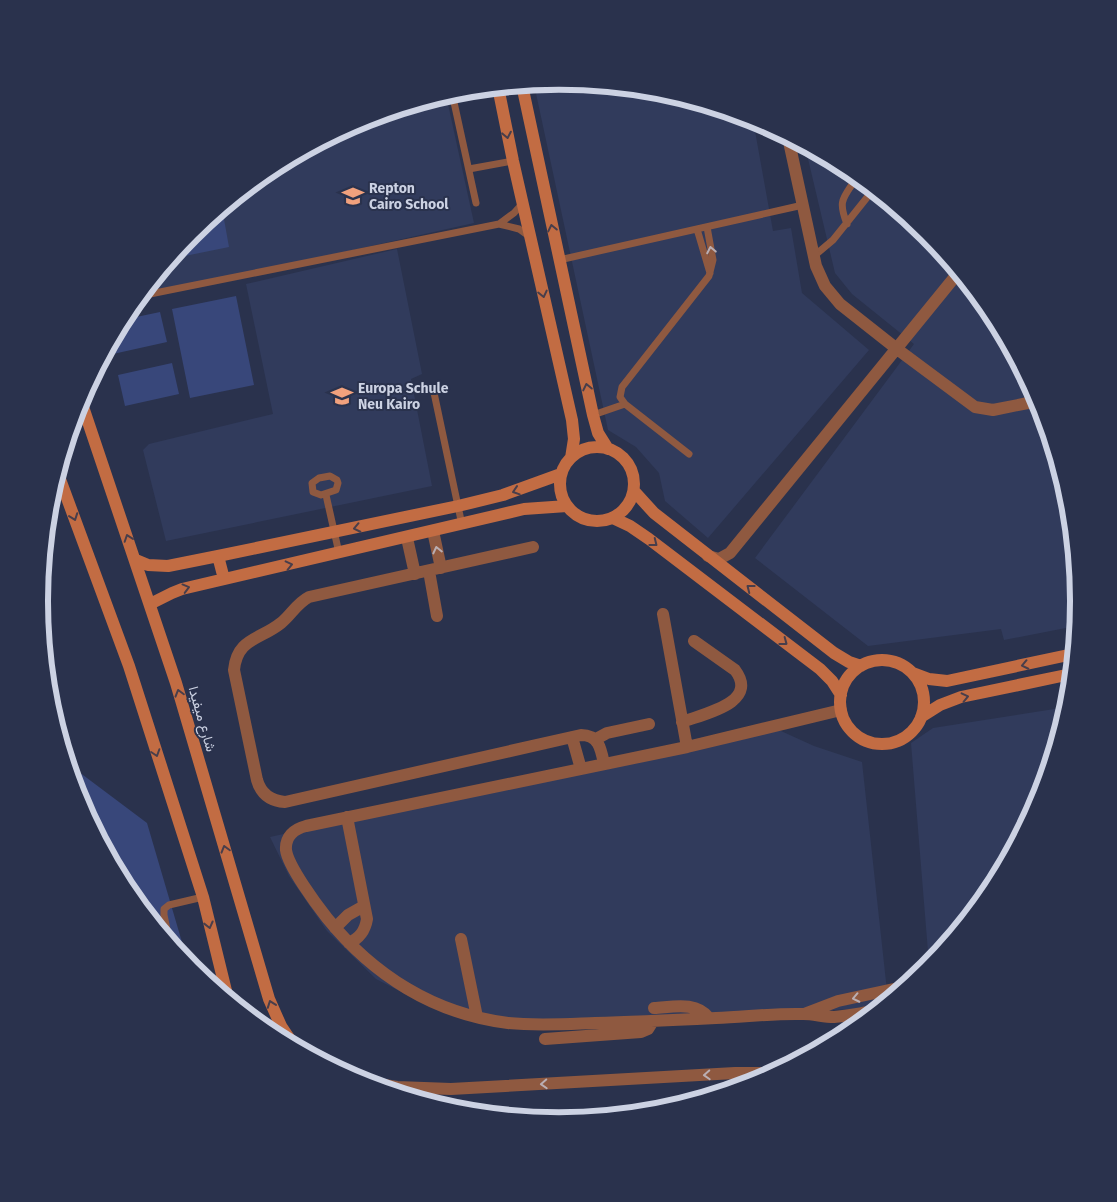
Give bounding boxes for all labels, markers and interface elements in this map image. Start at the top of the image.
one-way arrow [502,131,512,139]
place label: Repton Cairo School [369,180,449,213]
school or university icon: Repton Cairo School [340,183,366,209]
one-way arrow [547,224,558,233]
one-way arrow [707,246,717,255]
one-way arrow [537,289,548,298]
place label: Europa Schule Neu Kairo [358,380,449,413]
one-way arrow [582,382,592,391]
school or university icon: Europa Schule Neu Kairo [329,383,355,409]
one-way arrow [512,485,520,495]
one-way arrow [68,512,78,521]
one-way arrow [353,522,362,532]
one-way arrow [124,534,134,543]
one-way arrow [648,538,657,546]
one-way arrow [432,546,443,554]
one-way arrow [285,560,293,571]
one-way arrow [182,583,190,594]
one-way arrow [747,586,756,594]
one-way arrow [778,636,787,644]
one-way arrow [1021,659,1030,669]
street label: شارع ميفيدا [183,684,219,754]
one-way arrow [174,688,185,697]
one-way arrow [960,692,969,703]
one-way arrow [151,748,161,757]
one-way arrow [220,844,231,853]
one-way arrow [204,920,214,929]
one-way arrow [851,992,860,1002]
one-way arrow [267,1000,277,1009]
one-way arrow [702,1069,710,1080]
one-way arrow [540,1079,548,1090]

